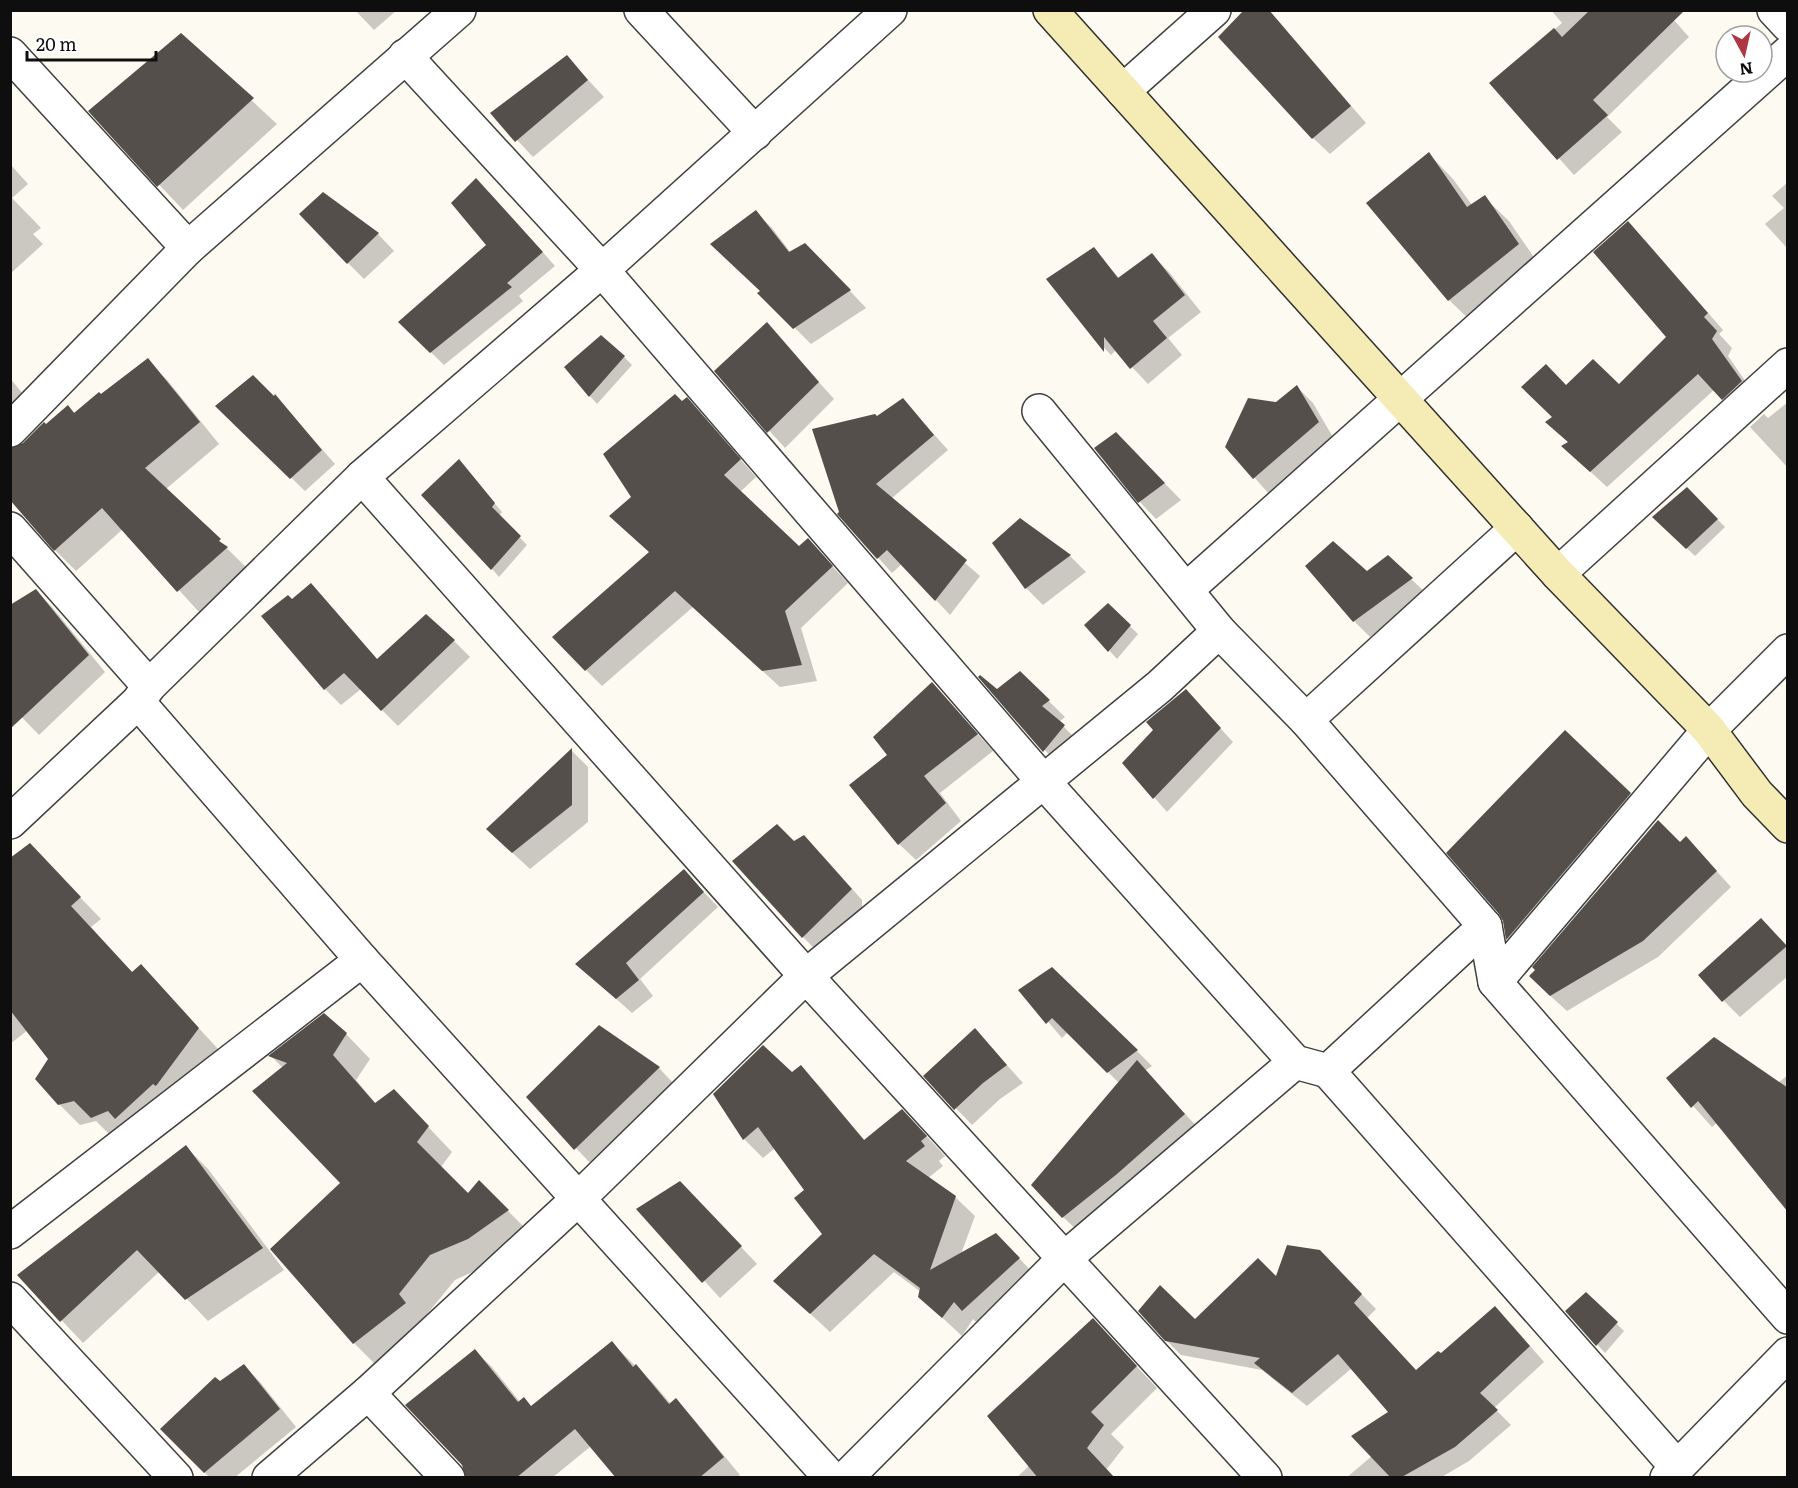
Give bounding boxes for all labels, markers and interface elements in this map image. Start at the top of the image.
scale bar [27,24,156,62]
north arrow [1714,24,1774,84]
text: 20 m [36,30,77,57]
text: N [1738,57,1755,83]

